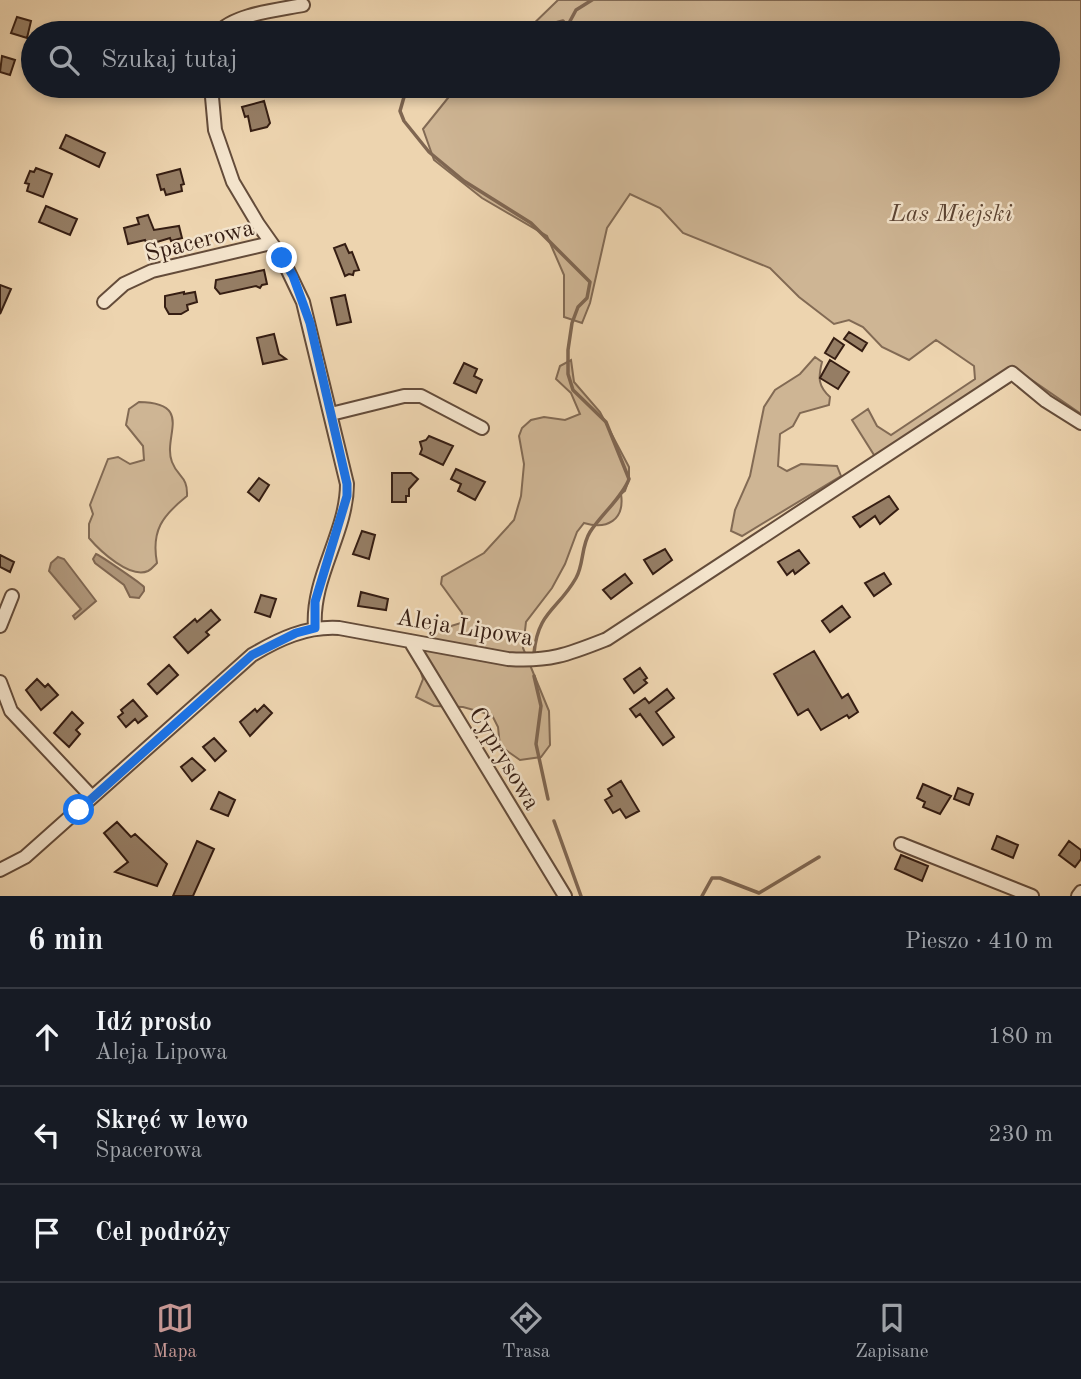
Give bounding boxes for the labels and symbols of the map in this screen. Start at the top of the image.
park label: Las Miejski [889,203,1012,227]
street label: Spacerowa [142,217,257,267]
route end [266,242,297,273]
street label: Aleja Lipowa [394,606,535,652]
street label: Cyprysowa [463,703,543,815]
route start [63,794,94,825]

